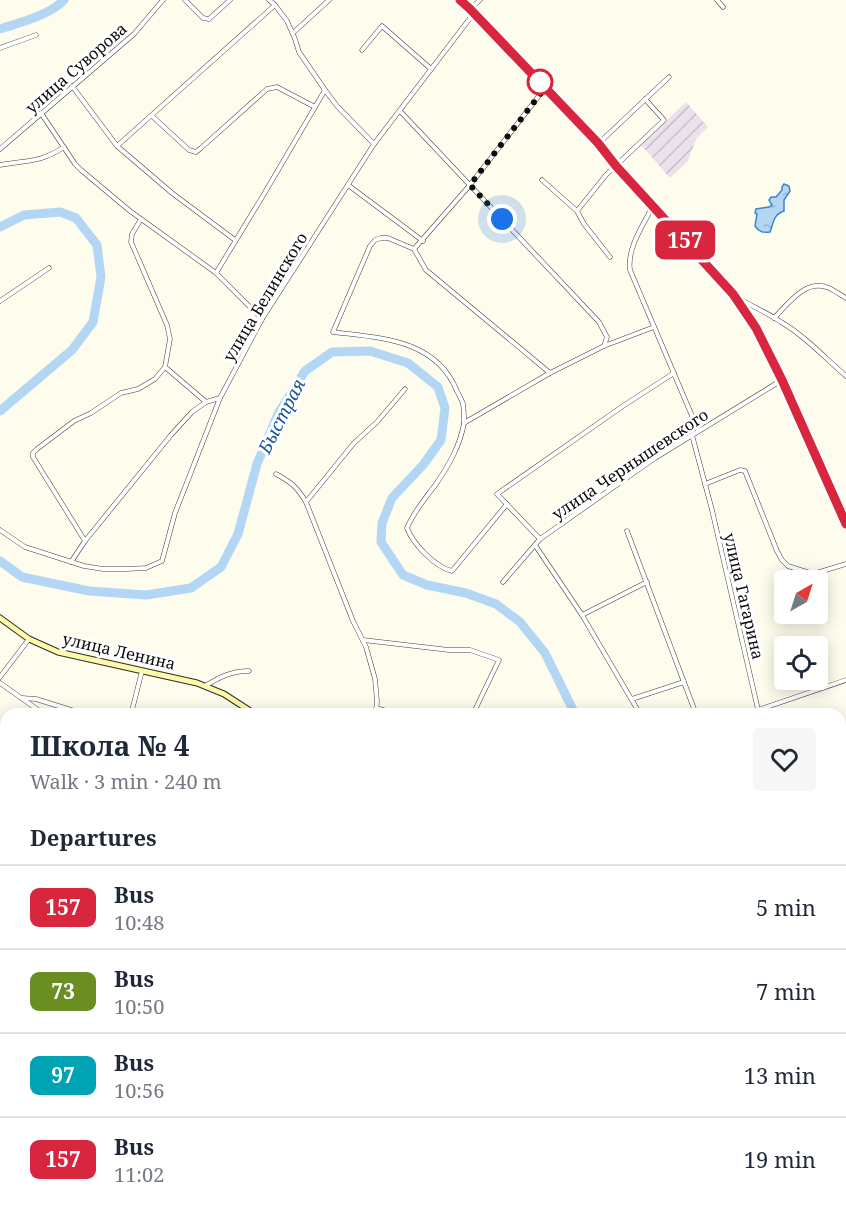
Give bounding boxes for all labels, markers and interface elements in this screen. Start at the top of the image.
street label: улица Суворова [20,18,132,118]
unlabelled marker [527,69,553,95]
your location [487,204,517,234]
line badge: 157 [650,220,720,260]
text: 157 [667,226,703,254]
street label: улица Белинского [218,228,312,366]
water label: Быстрая [252,375,310,458]
street label: улица Чернышевского [547,403,713,525]
street label: улица Гагарина [719,531,769,661]
north arrow [774,570,828,624]
map controls [774,570,828,690]
street label: улица Ленина [60,627,178,675]
button: locate [774,636,828,690]
text: Школа № 4 [30,726,189,764]
button: heart [753,728,816,791]
text: Walk · 3 min · 240 m [30,768,222,795]
text: Departures [30,822,157,852]
text: Bus [114,879,154,909]
text: 5 min [756,892,816,922]
text: 157 [45,893,81,921]
text: 10:48 [114,909,164,936]
text: Bus [114,963,154,993]
text: 7 min [756,976,816,1006]
text: 73 [51,977,75,1005]
text: 10:50 [114,993,164,1020]
text: Bus [114,1047,154,1077]
text: 13 min [744,1060,816,1090]
text: 97 [51,1061,75,1089]
text: 10:56 [114,1077,164,1104]
text: Bus [114,1131,154,1161]
text: 19 min [744,1144,816,1174]
text: 157 [45,1145,81,1173]
text: 11:02 [114,1161,164,1188]

